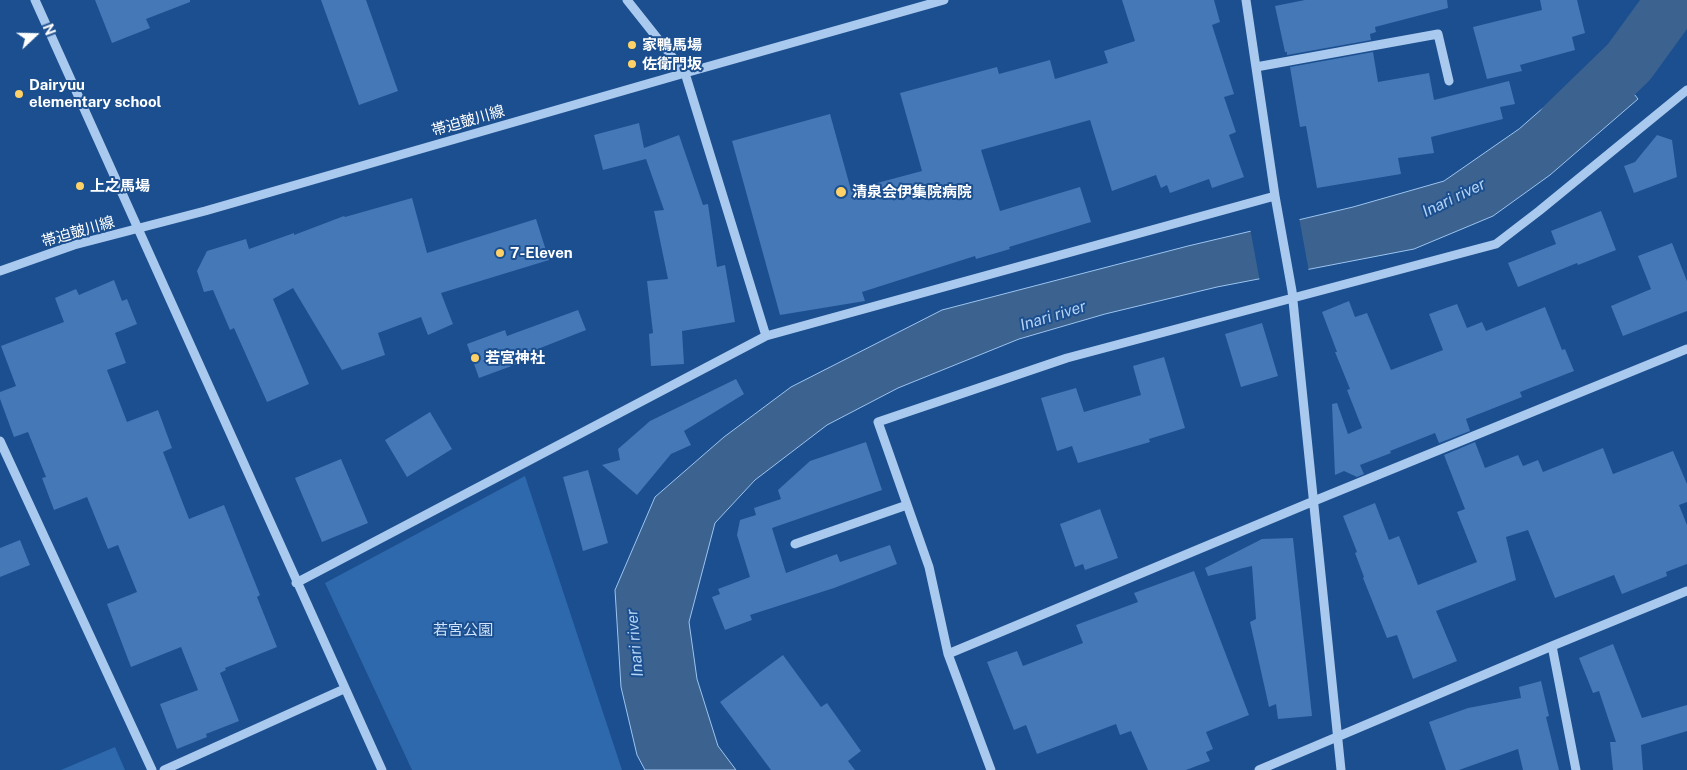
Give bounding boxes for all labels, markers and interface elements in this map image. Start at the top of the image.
north arrow [10,10,60,60]
text: N [40,22,58,38]
place label: 家鴨馬場 [642,36,702,54]
marker: 家鴨馬場 [626,39,638,51]
place label: 佐衛門坂 [642,55,702,73]
marker: 佐衛門坂 [626,58,638,70]
place label: Dairyuu elementary school [29,76,162,111]
marker: Dairyuu elementary school [13,88,25,100]
street label: 帯迫皷川線 [429,102,507,140]
water label: Inari river [1419,174,1489,222]
place label: 上之馬場 [90,177,150,195]
marker: 上之馬場 [74,180,86,192]
place label: 清泉会伊集院病院 [852,183,972,201]
marker: 清泉会伊集院病院 [834,185,848,199]
street label: 帯迫皷川線 [39,213,117,251]
place label: 7-Eleven [510,244,573,262]
marker: 7-Eleven [494,247,506,259]
water label: Inari river [1018,297,1088,335]
place label: 若宮神社 [485,349,545,367]
marker: 若宮神社 [469,352,481,364]
water label: Inari river [622,608,648,678]
park label: 若宮公園 [433,621,493,639]

